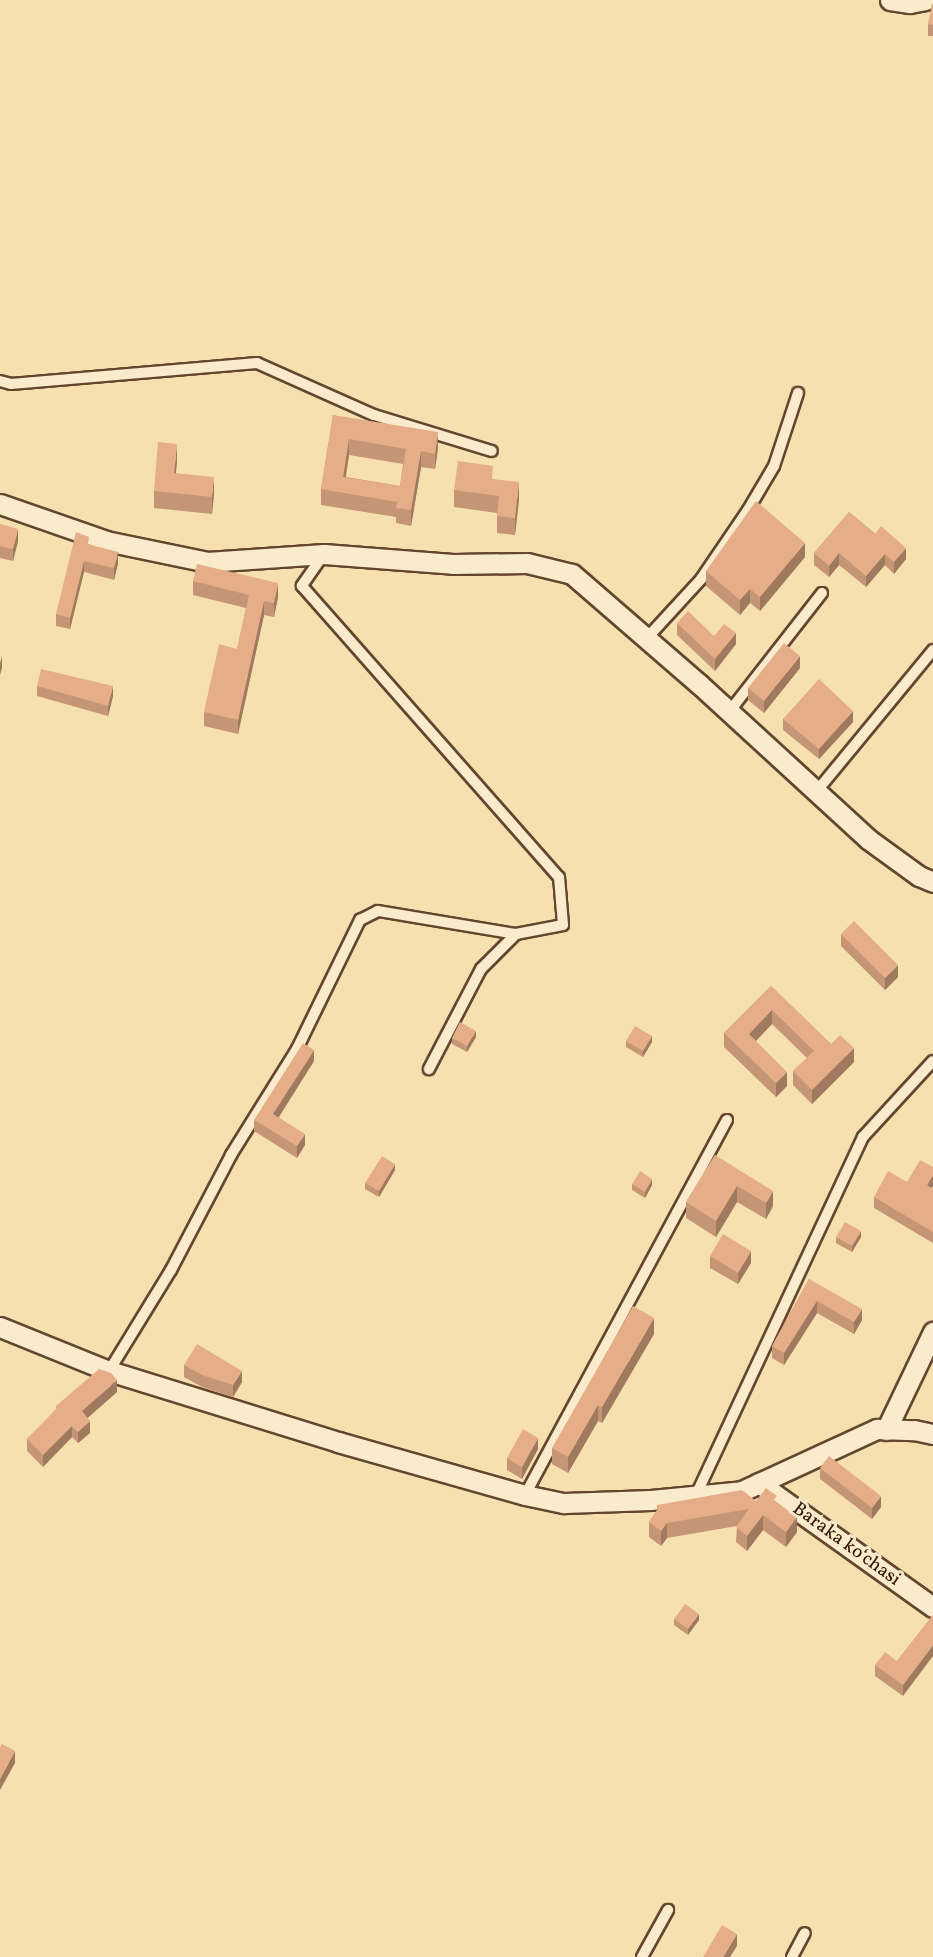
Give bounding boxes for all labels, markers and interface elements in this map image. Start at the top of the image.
street label: Baraka koʻchasi [787,1498,905,1592]

